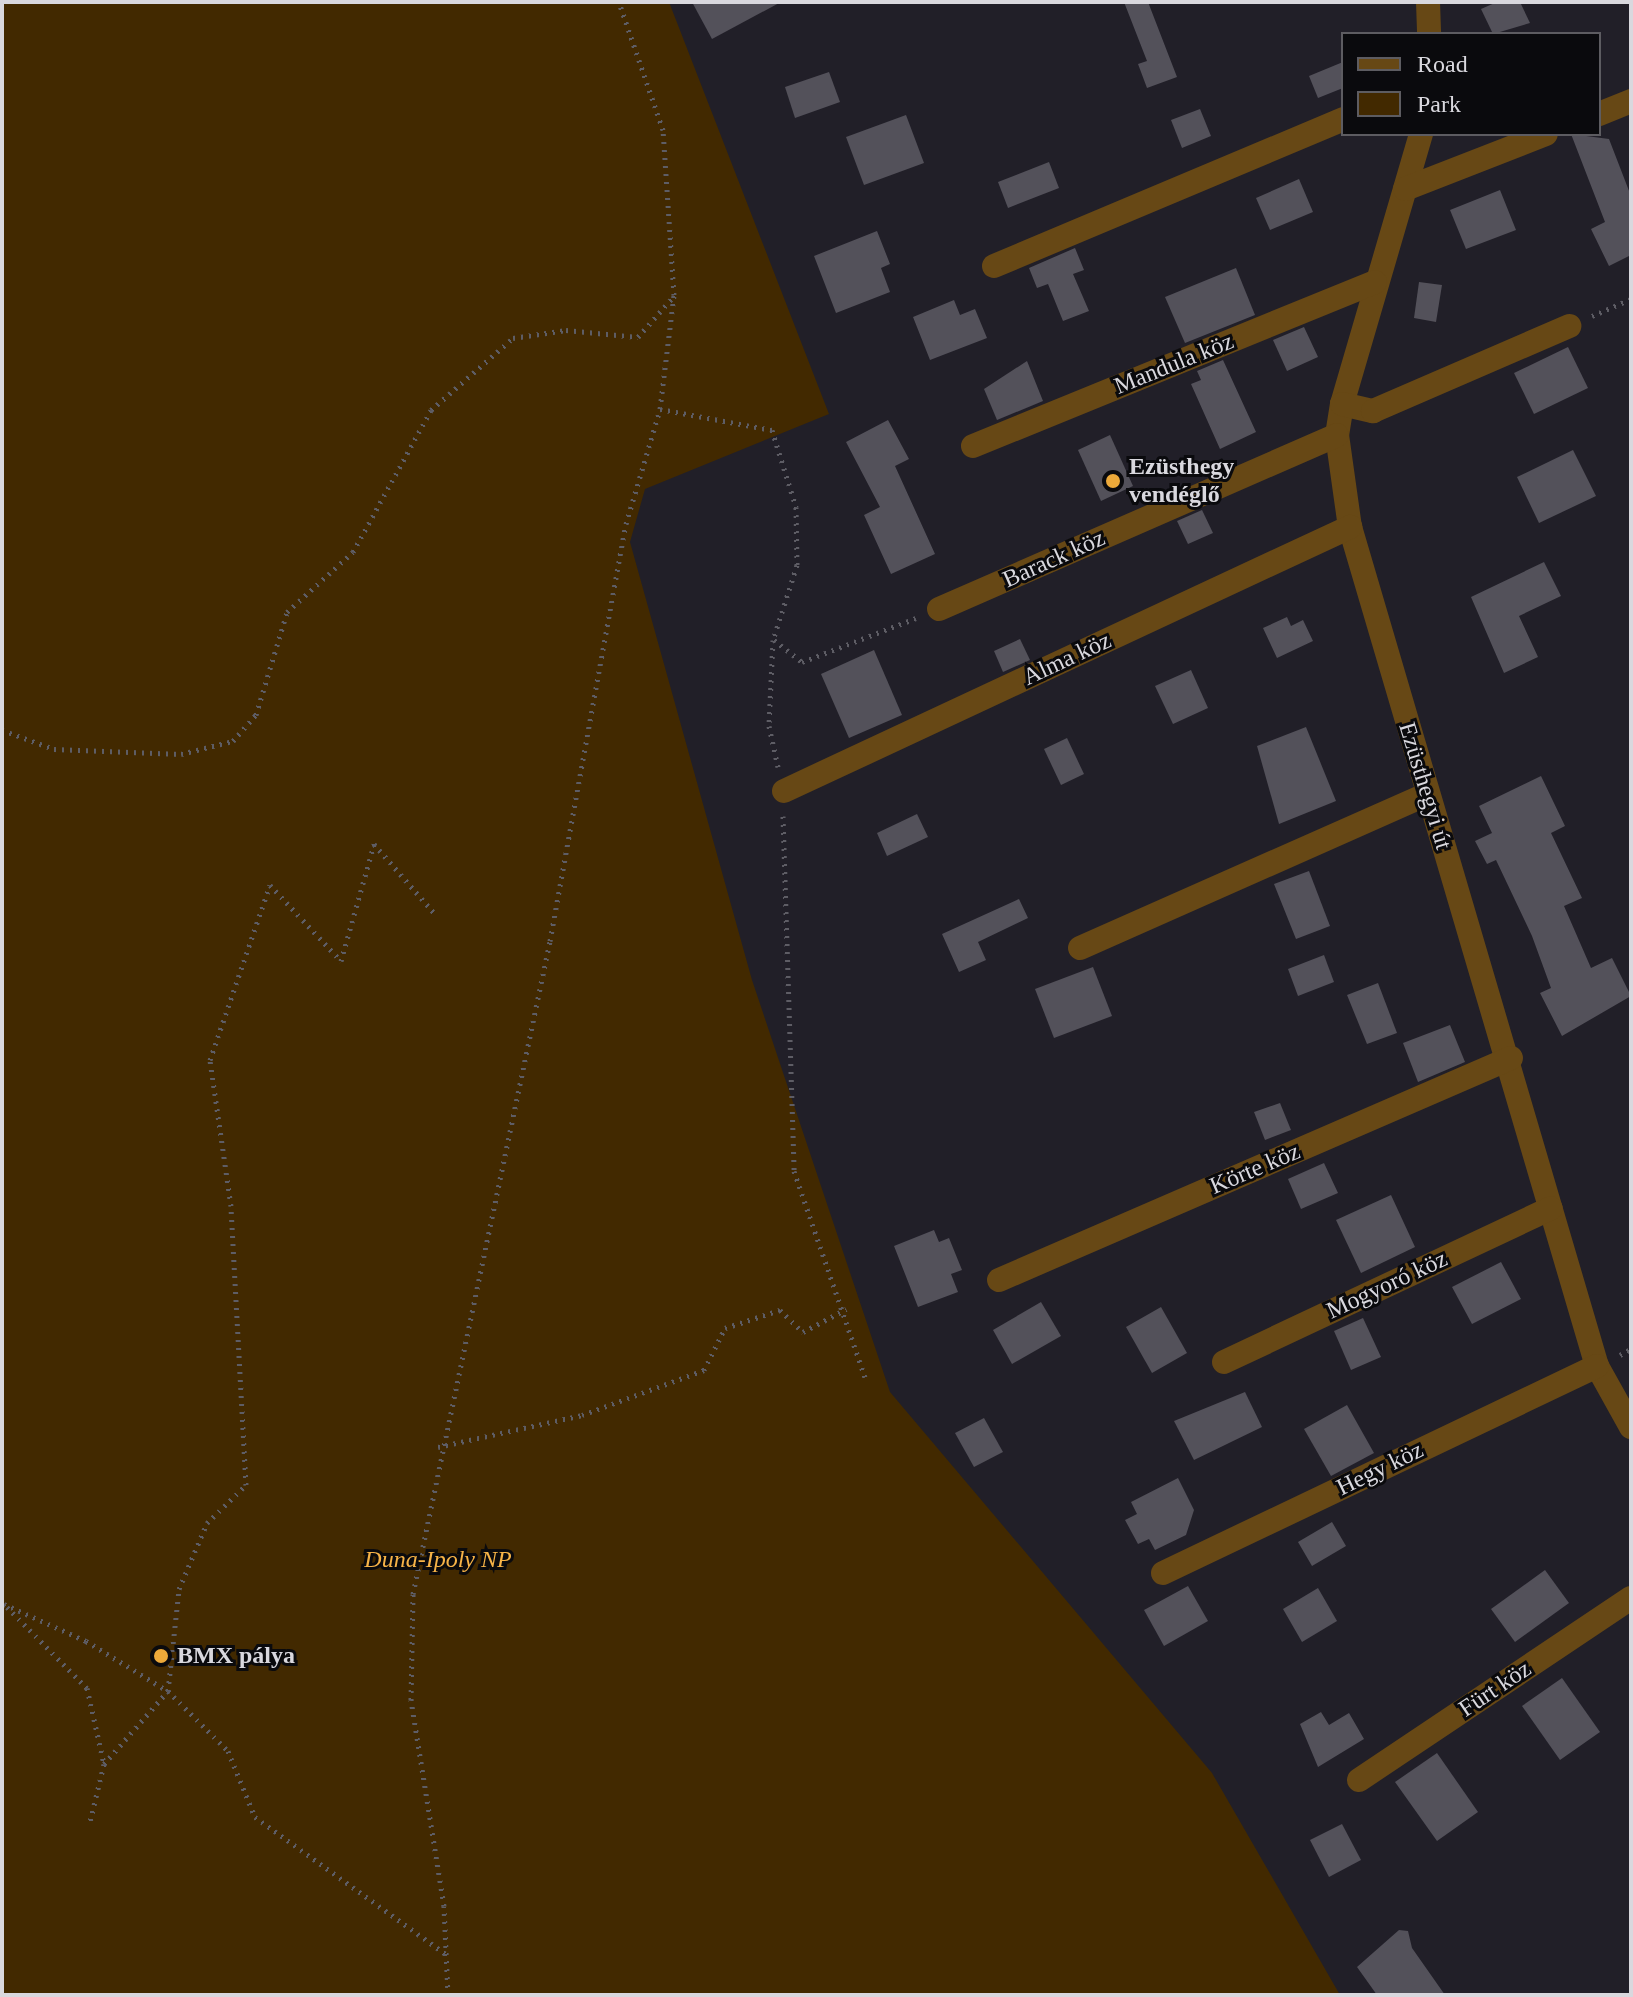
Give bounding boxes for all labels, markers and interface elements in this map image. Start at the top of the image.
legend [1341,32,1601,136]
text: Road [1417,51,1468,77]
text: Park [1417,91,1461,117]
street label: Mandula köz [1110,327,1238,401]
place label: Ezüsthegy vendéglő [1129,453,1234,509]
marker: Ezüsthegy vendéglő [1104,472,1122,490]
street label: Barack köz [999,524,1109,594]
street label: Alma köz [1018,626,1116,692]
street label: Ezüsthegyi út [1392,719,1458,853]
street label: Körte köz [1206,1137,1304,1201]
street label: Mogyoró köz [1322,1244,1452,1326]
street label: Hegy köz [1332,1436,1428,1502]
park label: Duna-Ipoly NP [364,1546,512,1574]
place label: BMX pálya [177,1642,295,1670]
marker: BMX pálya [152,1647,170,1665]
street label: Fürt köz [1454,1655,1536,1723]

